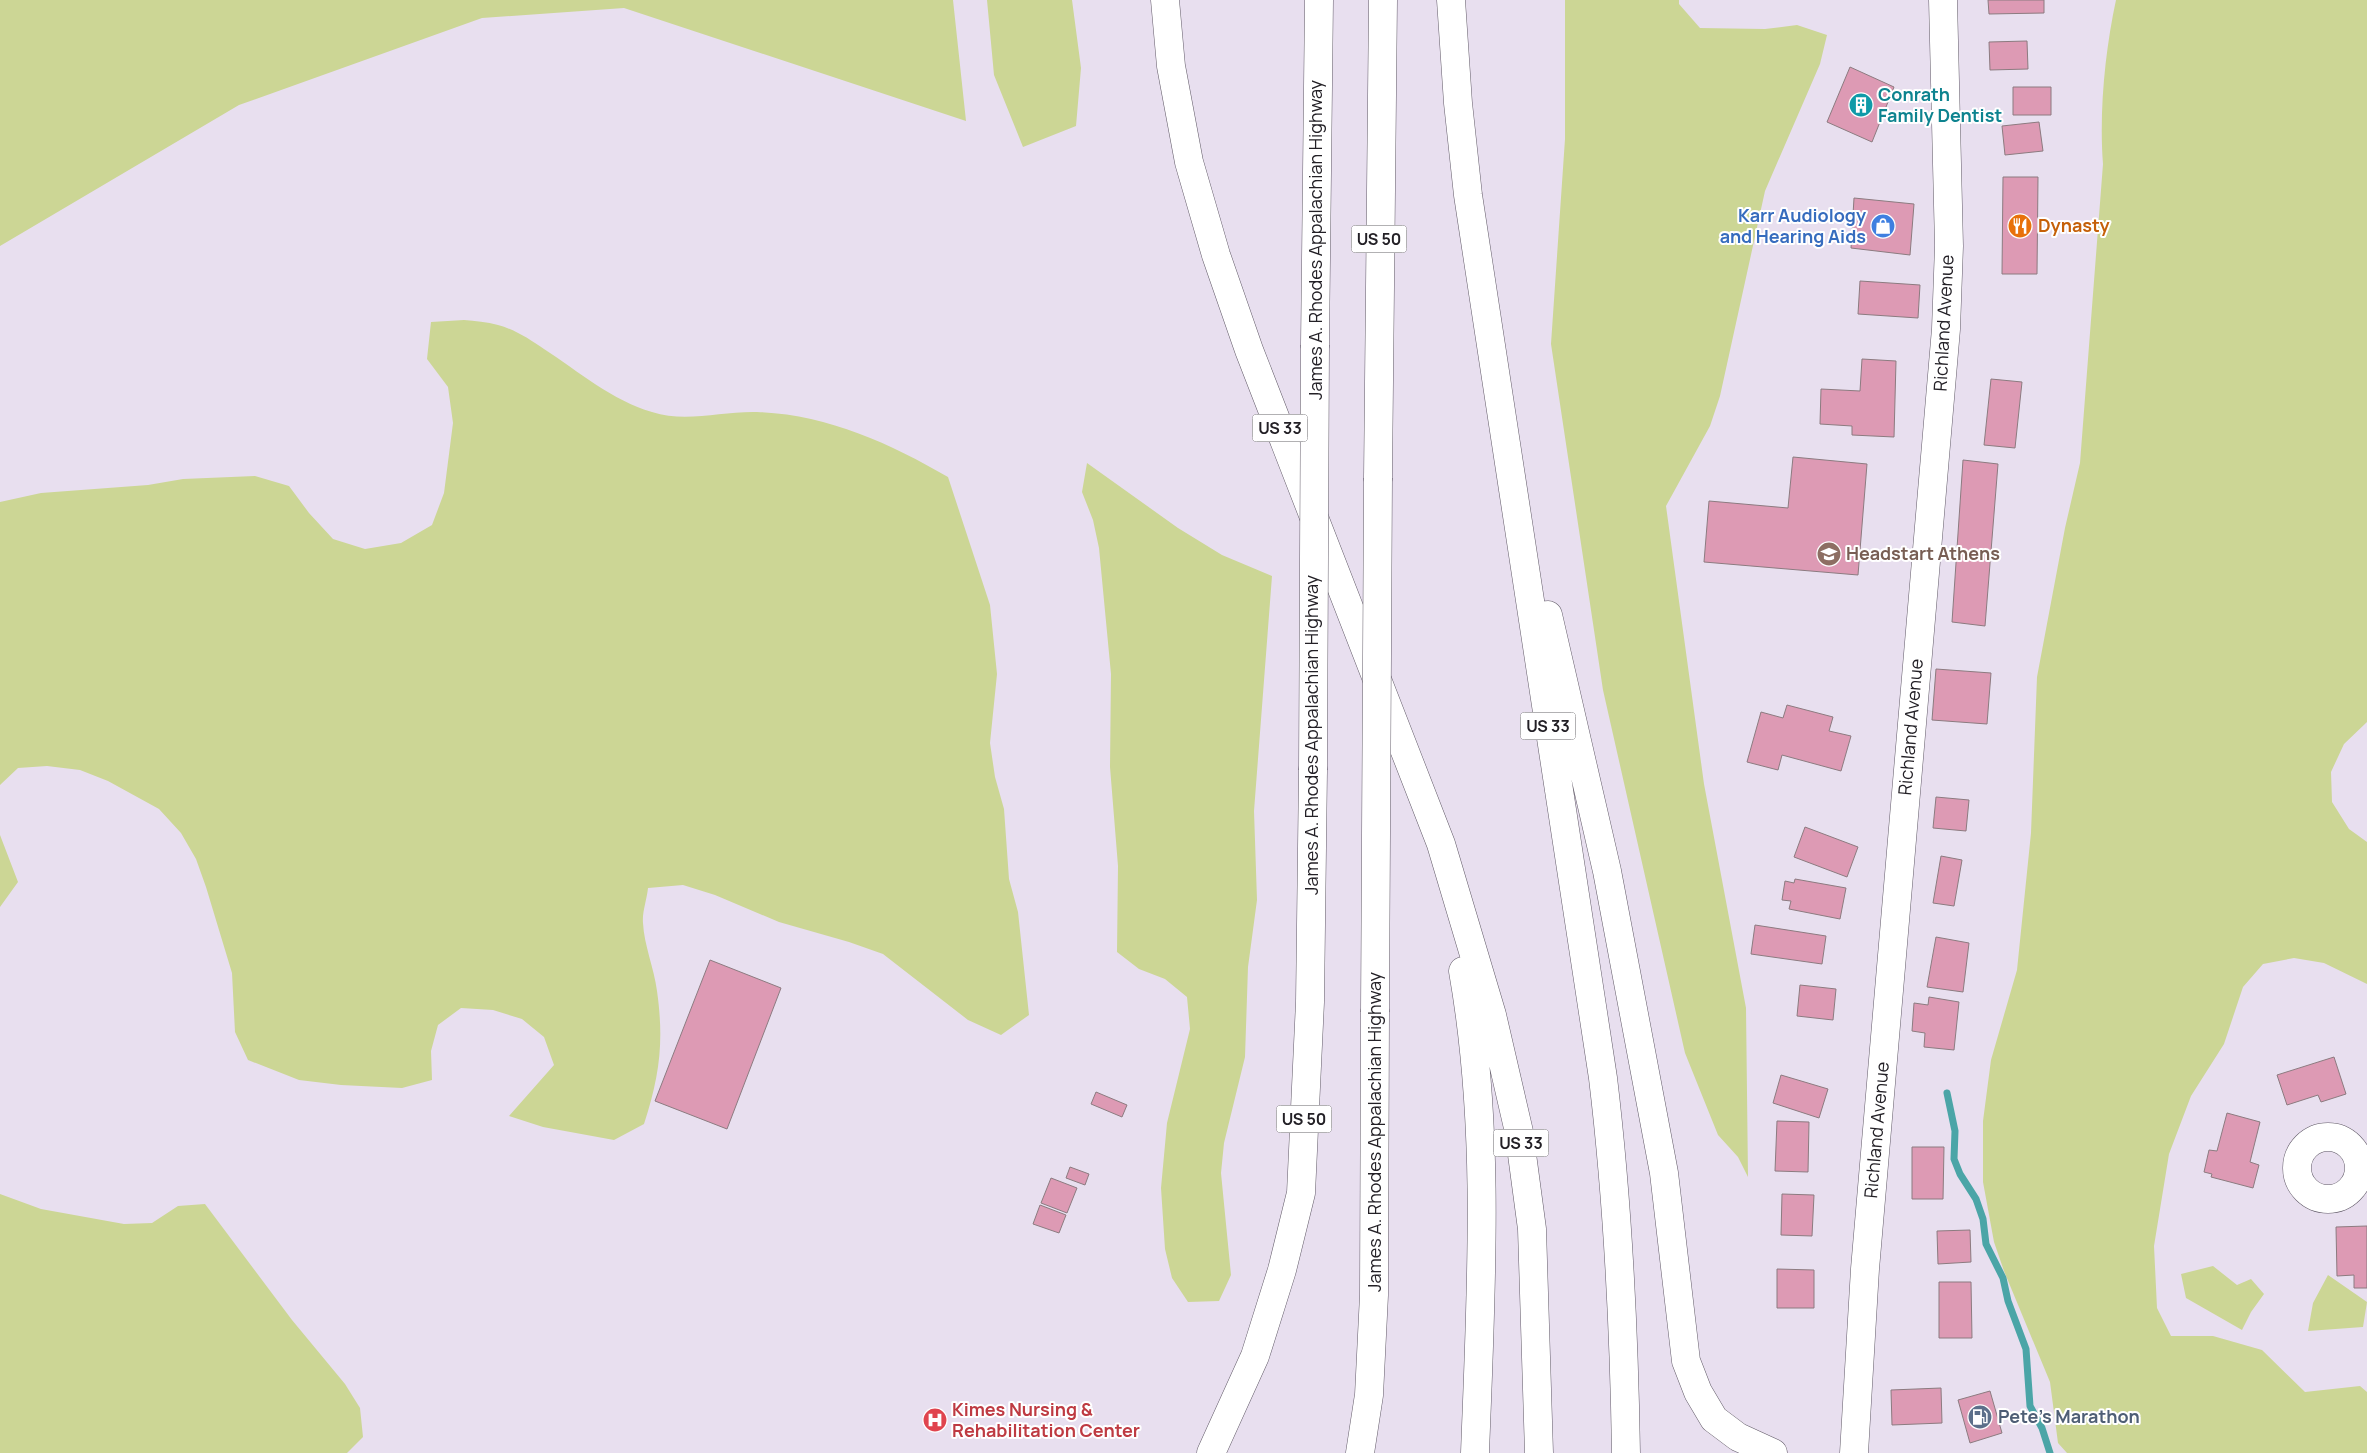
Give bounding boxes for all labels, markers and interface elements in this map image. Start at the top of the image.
street label: James A. Rhodes Appalachian Highway [1303,80,1327,400]
place label: Conrath Family Dentist [1878,82,2002,127]
building icon: Conrath Family Dentist [1848,92,1874,118]
place label: Karr Audiology and Hearing Aids [1720,203,1866,248]
shop icon: Karr Audiology and Hearing Aids [1870,213,1896,239]
restaurant icon: Dynasty [2007,213,2033,239]
place label: Dynasty [2038,213,2110,237]
road number: US 50 [1352,225,1406,252]
street label: Richland Avenue [1927,254,1959,392]
road number: US 33 [1252,414,1308,442]
school or university icon: Headstart Athens [1816,541,1842,567]
place label: Headstart Athens [1846,541,2000,565]
street label: James A. Rhodes Appalachian Highway [1299,575,1323,895]
street label: Richland Avenue [1892,658,1928,796]
road number: US 33 [1520,712,1576,739]
street label: James A. Rhodes Appalachian Highway [1362,972,1386,1292]
street label: Richland Avenue [1858,1061,1894,1199]
road number: US 50 [1276,1106,1332,1132]
road number: US 33 [1494,1130,1548,1156]
place label: Kimes Nursing & Rehabilitation Center [952,1397,1140,1442]
fuel station icon: Pete's Marathon [1967,1404,1993,1430]
place label: Pete's Marathon [1998,1404,2140,1428]
hospital icon: Kimes Nursing & Rehabilitation Center [922,1407,948,1433]

